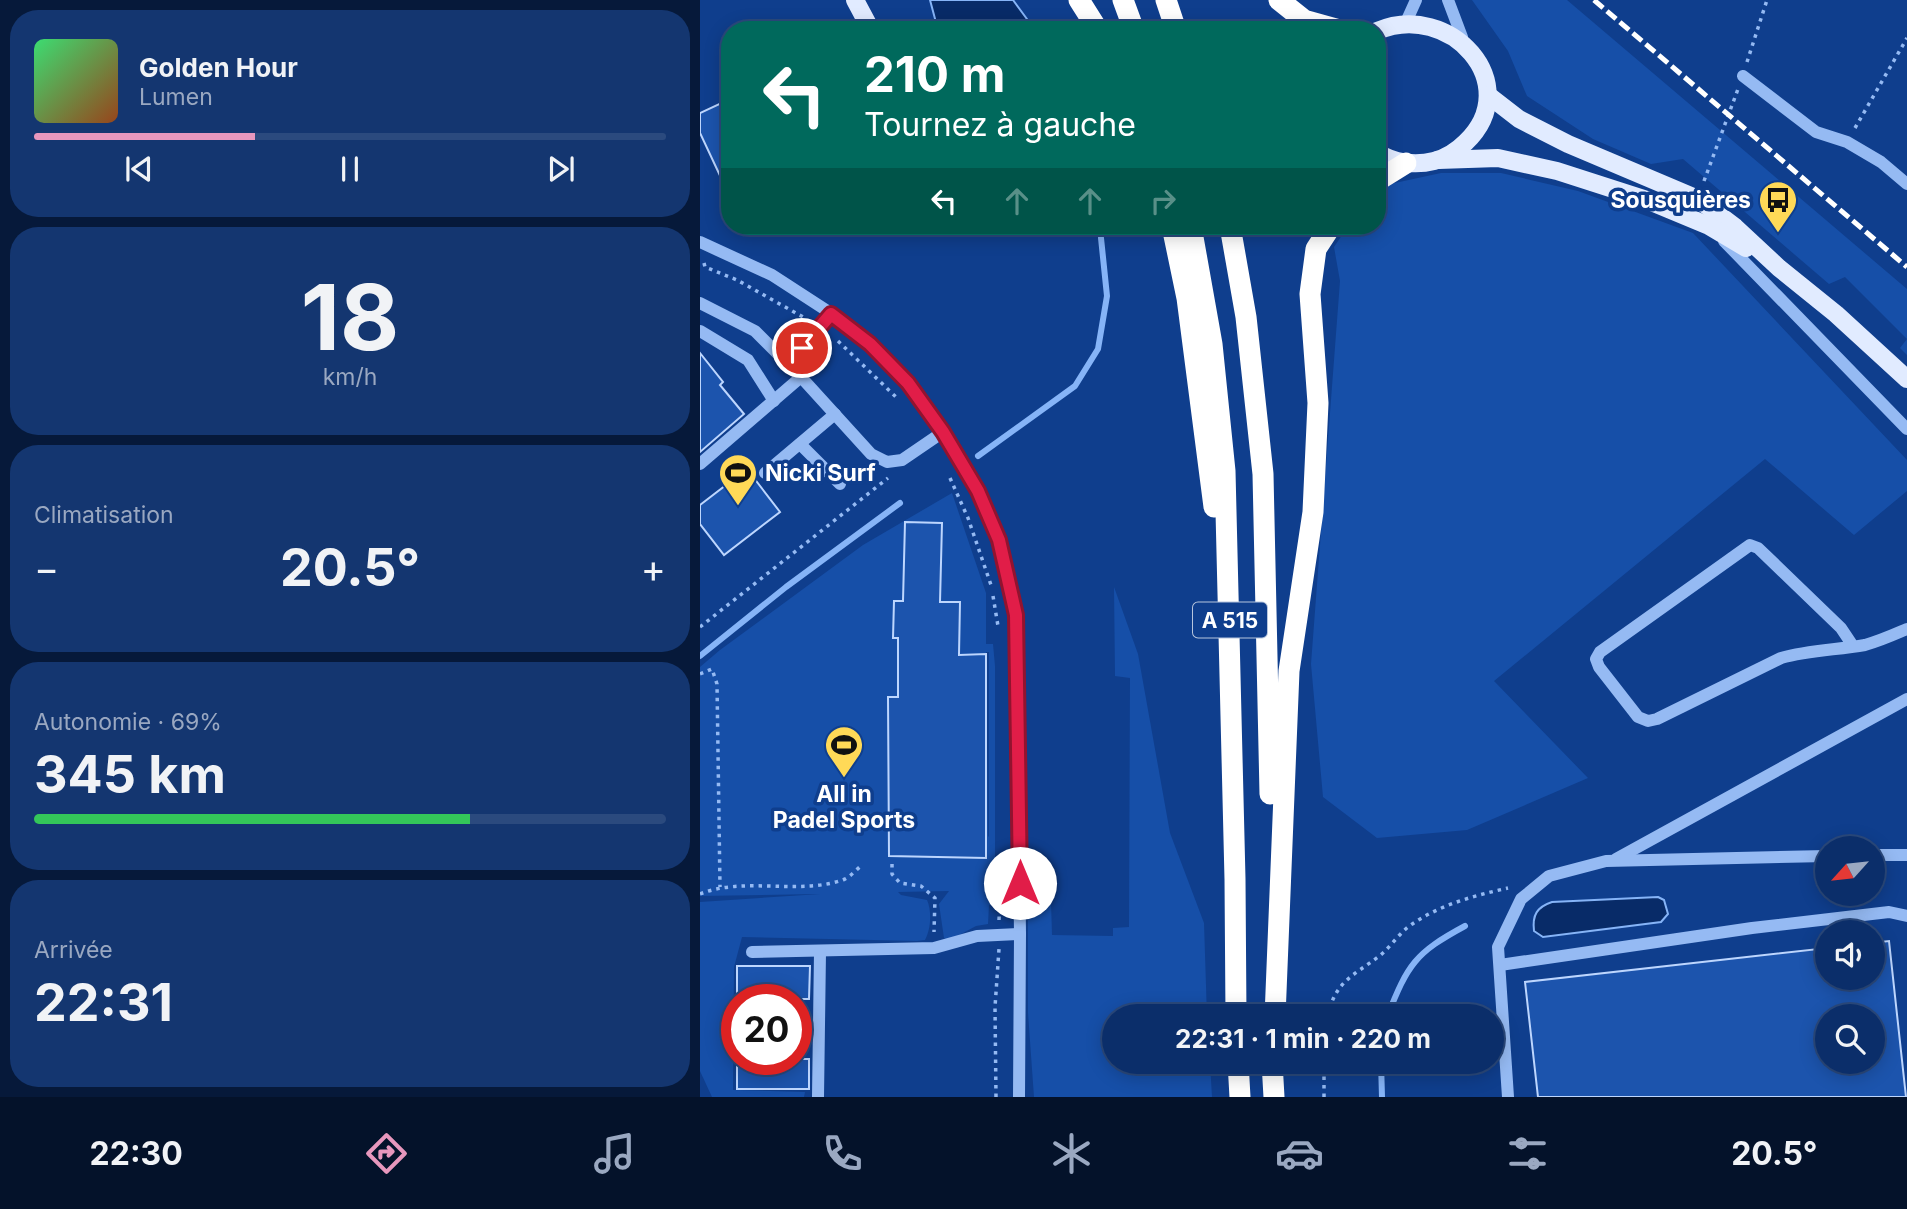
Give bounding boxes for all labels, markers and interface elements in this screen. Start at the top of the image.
text: 210 m [864,45,1005,104]
icon: left [749,49,840,140]
text: Golden Hour [139,52,298,83]
text: Lumen [139,83,213,111]
text: Tournez à gauche [864,105,1136,144]
icon: previous [120,150,158,188]
icon: pause [331,150,369,188]
icon: next [542,150,580,188]
bus stop icon: Sousquières [1757,179,1799,234]
icon: left [925,182,963,220]
icon: ahead [998,182,1036,220]
icon: ahead [1071,182,1109,220]
icon: right [1144,182,1182,220]
place label: Sousquières [1610,186,1751,214]
text: 18 [301,262,399,372]
pin [772,318,832,378]
icon: arrive [783,329,821,367]
text: km/h [323,363,377,391]
sports icon: Nicki Surf [717,452,759,507]
place label: Nicki Surf [765,459,876,487]
text: Climatisation [34,501,174,529]
text: 20.5° [280,536,420,599]
text: − [34,545,59,591]
text: + [641,545,666,591]
road number: A 515 [1193,602,1267,638]
text: Autonomie · 69% [34,708,222,736]
sports icon: All in Padel Sports [823,724,865,779]
text: 345 km [34,743,226,806]
place label: All in Padel Sports [773,780,915,834]
north arrow [1815,836,1885,906]
map controls [1815,836,1885,1074]
position arrow [983,846,1057,920]
button: sound [1815,920,1885,990]
text: Arrivée [34,936,113,964]
text: 22:31 [34,971,173,1034]
speed limit sign: 20 [721,984,812,1075]
button: search [1815,1004,1885,1074]
text: 22:31 · 1 min · 220 m [1175,1023,1431,1054]
icon: directions [362,1129,411,1178]
icon: music [590,1129,639,1178]
icon: phone [818,1129,867,1178]
icon: climate [1047,1129,1096,1178]
icon: car [1275,1129,1324,1178]
icon: filters [1503,1129,1552,1178]
text: 22:30 [90,1134,183,1173]
text: 20.5° [1731,1134,1817,1173]

